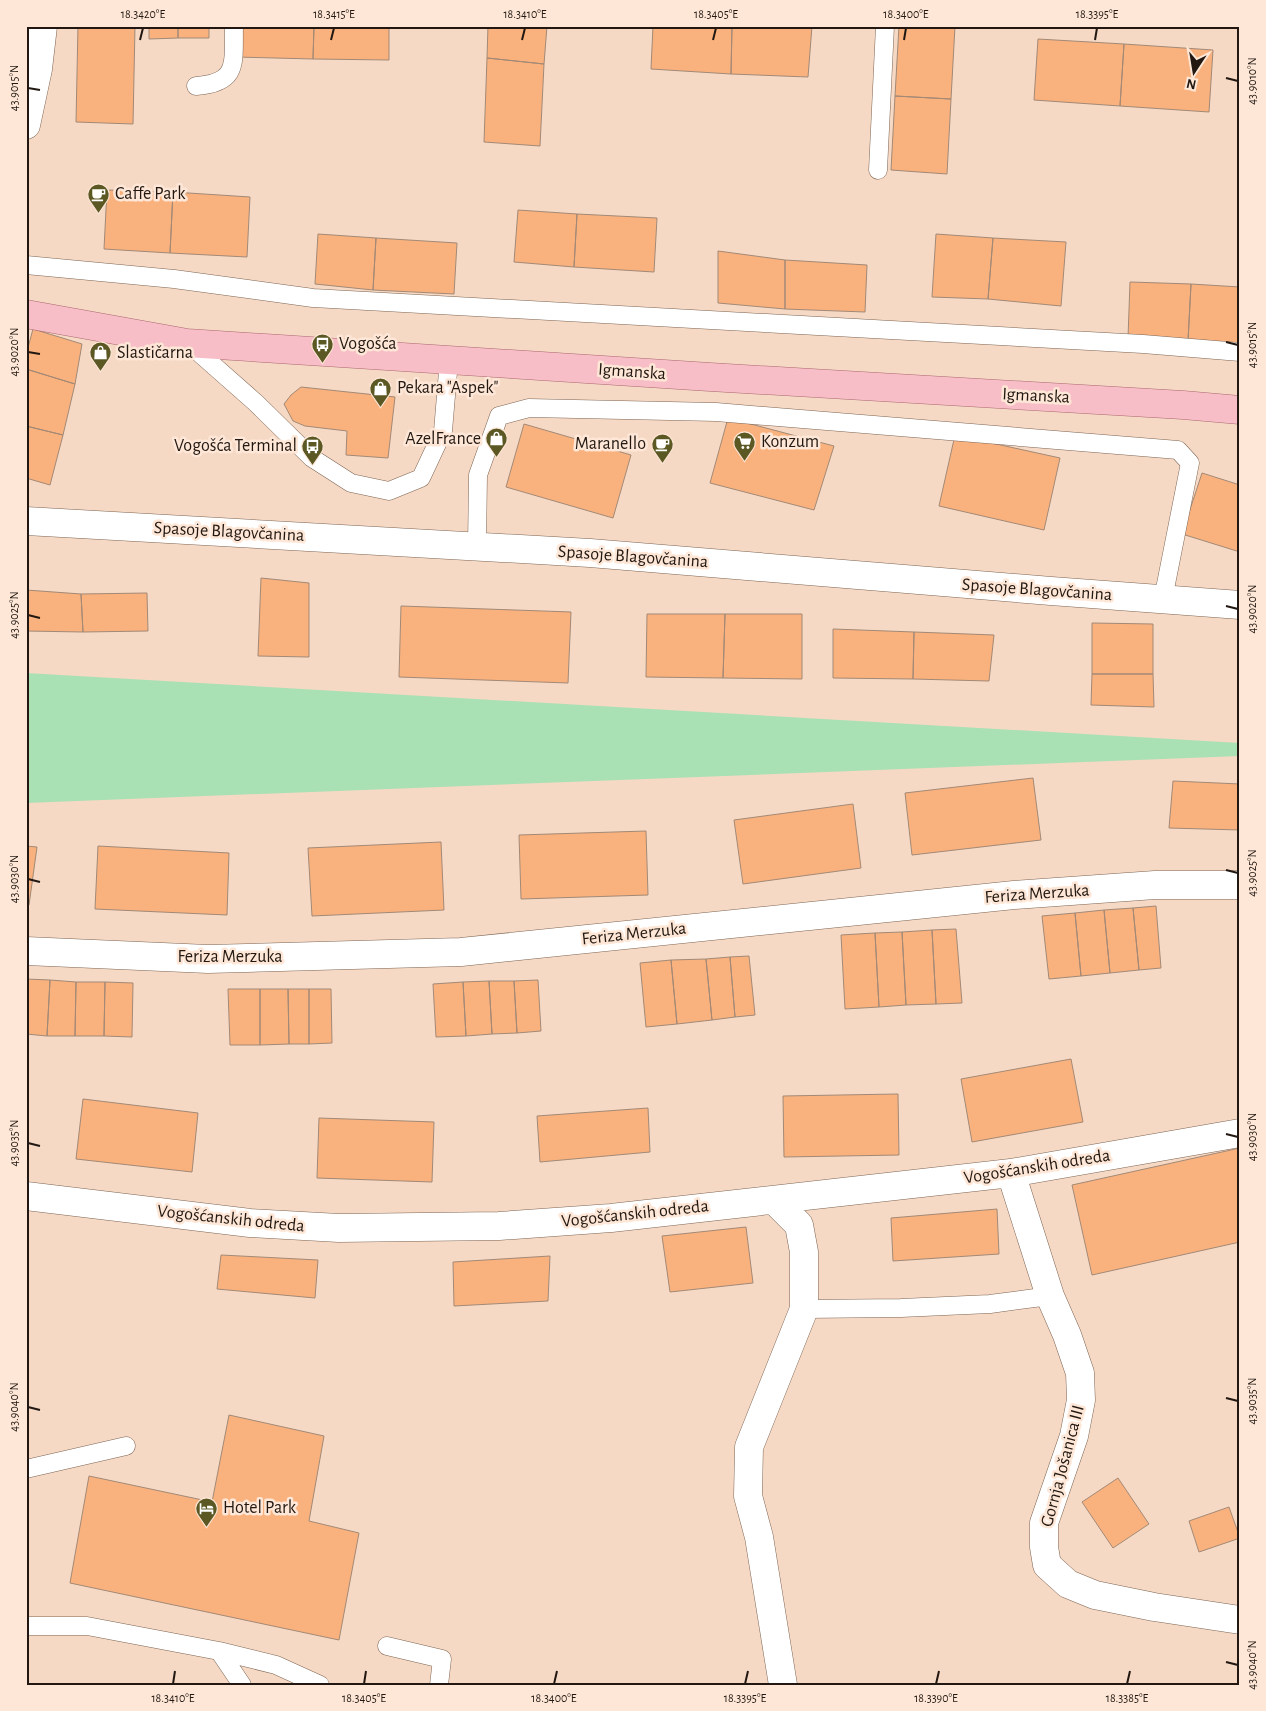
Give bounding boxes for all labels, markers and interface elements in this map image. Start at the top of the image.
text: 18.3420°E [121,8,165,20]
text: 18.3415°E [313,8,355,20]
text: 18.3410°E [503,8,547,20]
text: 18.3405°E [694,8,738,20]
text: 18.3400°E [883,8,929,20]
text: 18.3395°E [1076,8,1118,20]
north arrow [1168,48,1218,98]
text: 43.9010°N [1246,57,1258,105]
text: 43.9015°N [8,65,20,111]
text: N [1185,76,1198,92]
cafe icon: Caffe Park [87,182,111,213]
place label: Caffe Park [115,185,186,203]
text: 43.9015°N [1246,322,1258,368]
text: 43.9020°N [8,328,20,376]
bus stop icon: Vogošća [311,332,335,363]
place label: Vogošća [339,335,397,353]
shop icon: Slastičarna [89,341,113,372]
place label: Slastičarna [117,344,193,362]
street label: Igmanska [598,361,666,383]
shop icon: Pekara "Aspek" [369,376,393,407]
place label: Pekara "Aspek" [397,379,499,397]
street label: Igmanska [1002,385,1070,407]
shop icon: AzelFrance [485,427,509,458]
place label: AzelFrance [405,430,481,448]
supermarket icon: Konzum [733,430,757,461]
cafe icon: Maranello [650,432,674,463]
place label: Konzum [761,433,819,451]
bus stop icon: Vogošća Terminal [301,434,325,465]
place label: Maranello [575,435,646,453]
place label: Vogošća Terminal [174,437,297,455]
street label: Spasoje Blagovčanina [153,519,305,545]
street label: Spasoje Blagovčanina [557,543,709,571]
street label: Spasoje Blagovčanina [961,576,1113,604]
text: 43.9020°N [1246,585,1258,633]
text: 43.9025°N [8,591,20,639]
text: 43.9025°N [1246,849,1258,897]
text: 43.9030°N [8,855,20,903]
street label: Feriza Merzuka [984,881,1090,907]
street label: Feriza Merzuka [581,920,687,948]
street label: Feriza Merzuka [177,948,283,966]
text: 43.9030°N [1246,1113,1258,1161]
text: 43.9035°N [8,1119,20,1167]
street label: Vogošćanskih odreda [962,1147,1112,1187]
street label: Vogošćanskih odreda [560,1197,710,1231]
street label: Vogošćanskih odreda [156,1202,306,1236]
text: 43.9035°N [1246,1377,1258,1425]
text: 43.9040°N [8,1382,20,1432]
street label: Gornja Jošanica III [1038,1403,1088,1529]
hotel icon: Hotel Park [195,1496,219,1527]
place label: Hotel Park [223,1499,297,1517]
text: 43.9040°N [1246,1640,1258,1690]
text: 18.3410°E [151,1692,195,1704]
text: 18.3405°E [342,1692,386,1704]
text: 18.3400°E [531,1692,577,1704]
text: 18.3395°E [724,1692,766,1704]
text: 18.3390°E [914,1692,958,1704]
text: 18.3385°E [1106,1692,1148,1704]

